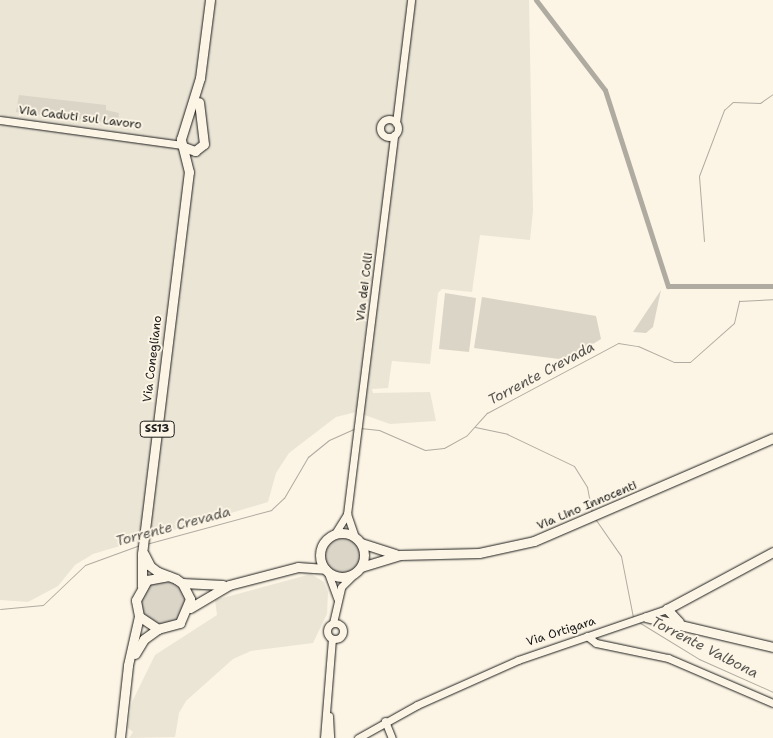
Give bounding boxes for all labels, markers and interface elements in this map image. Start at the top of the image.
street label: Via Caduti sul Lavoro [18,103,142,133]
street label: Via dei Colli [354,252,376,322]
street label: Via Conegliano [141,315,165,403]
water label: Torrente Crevada [485,338,597,408]
road number: SS13 [140,420,174,438]
street label: Via Lino Innocenti [535,478,639,534]
water label: Torrente Crevada [114,503,232,549]
water label: Torrente Valbona [649,613,761,681]
street label: Via Ortigara [525,614,597,650]

